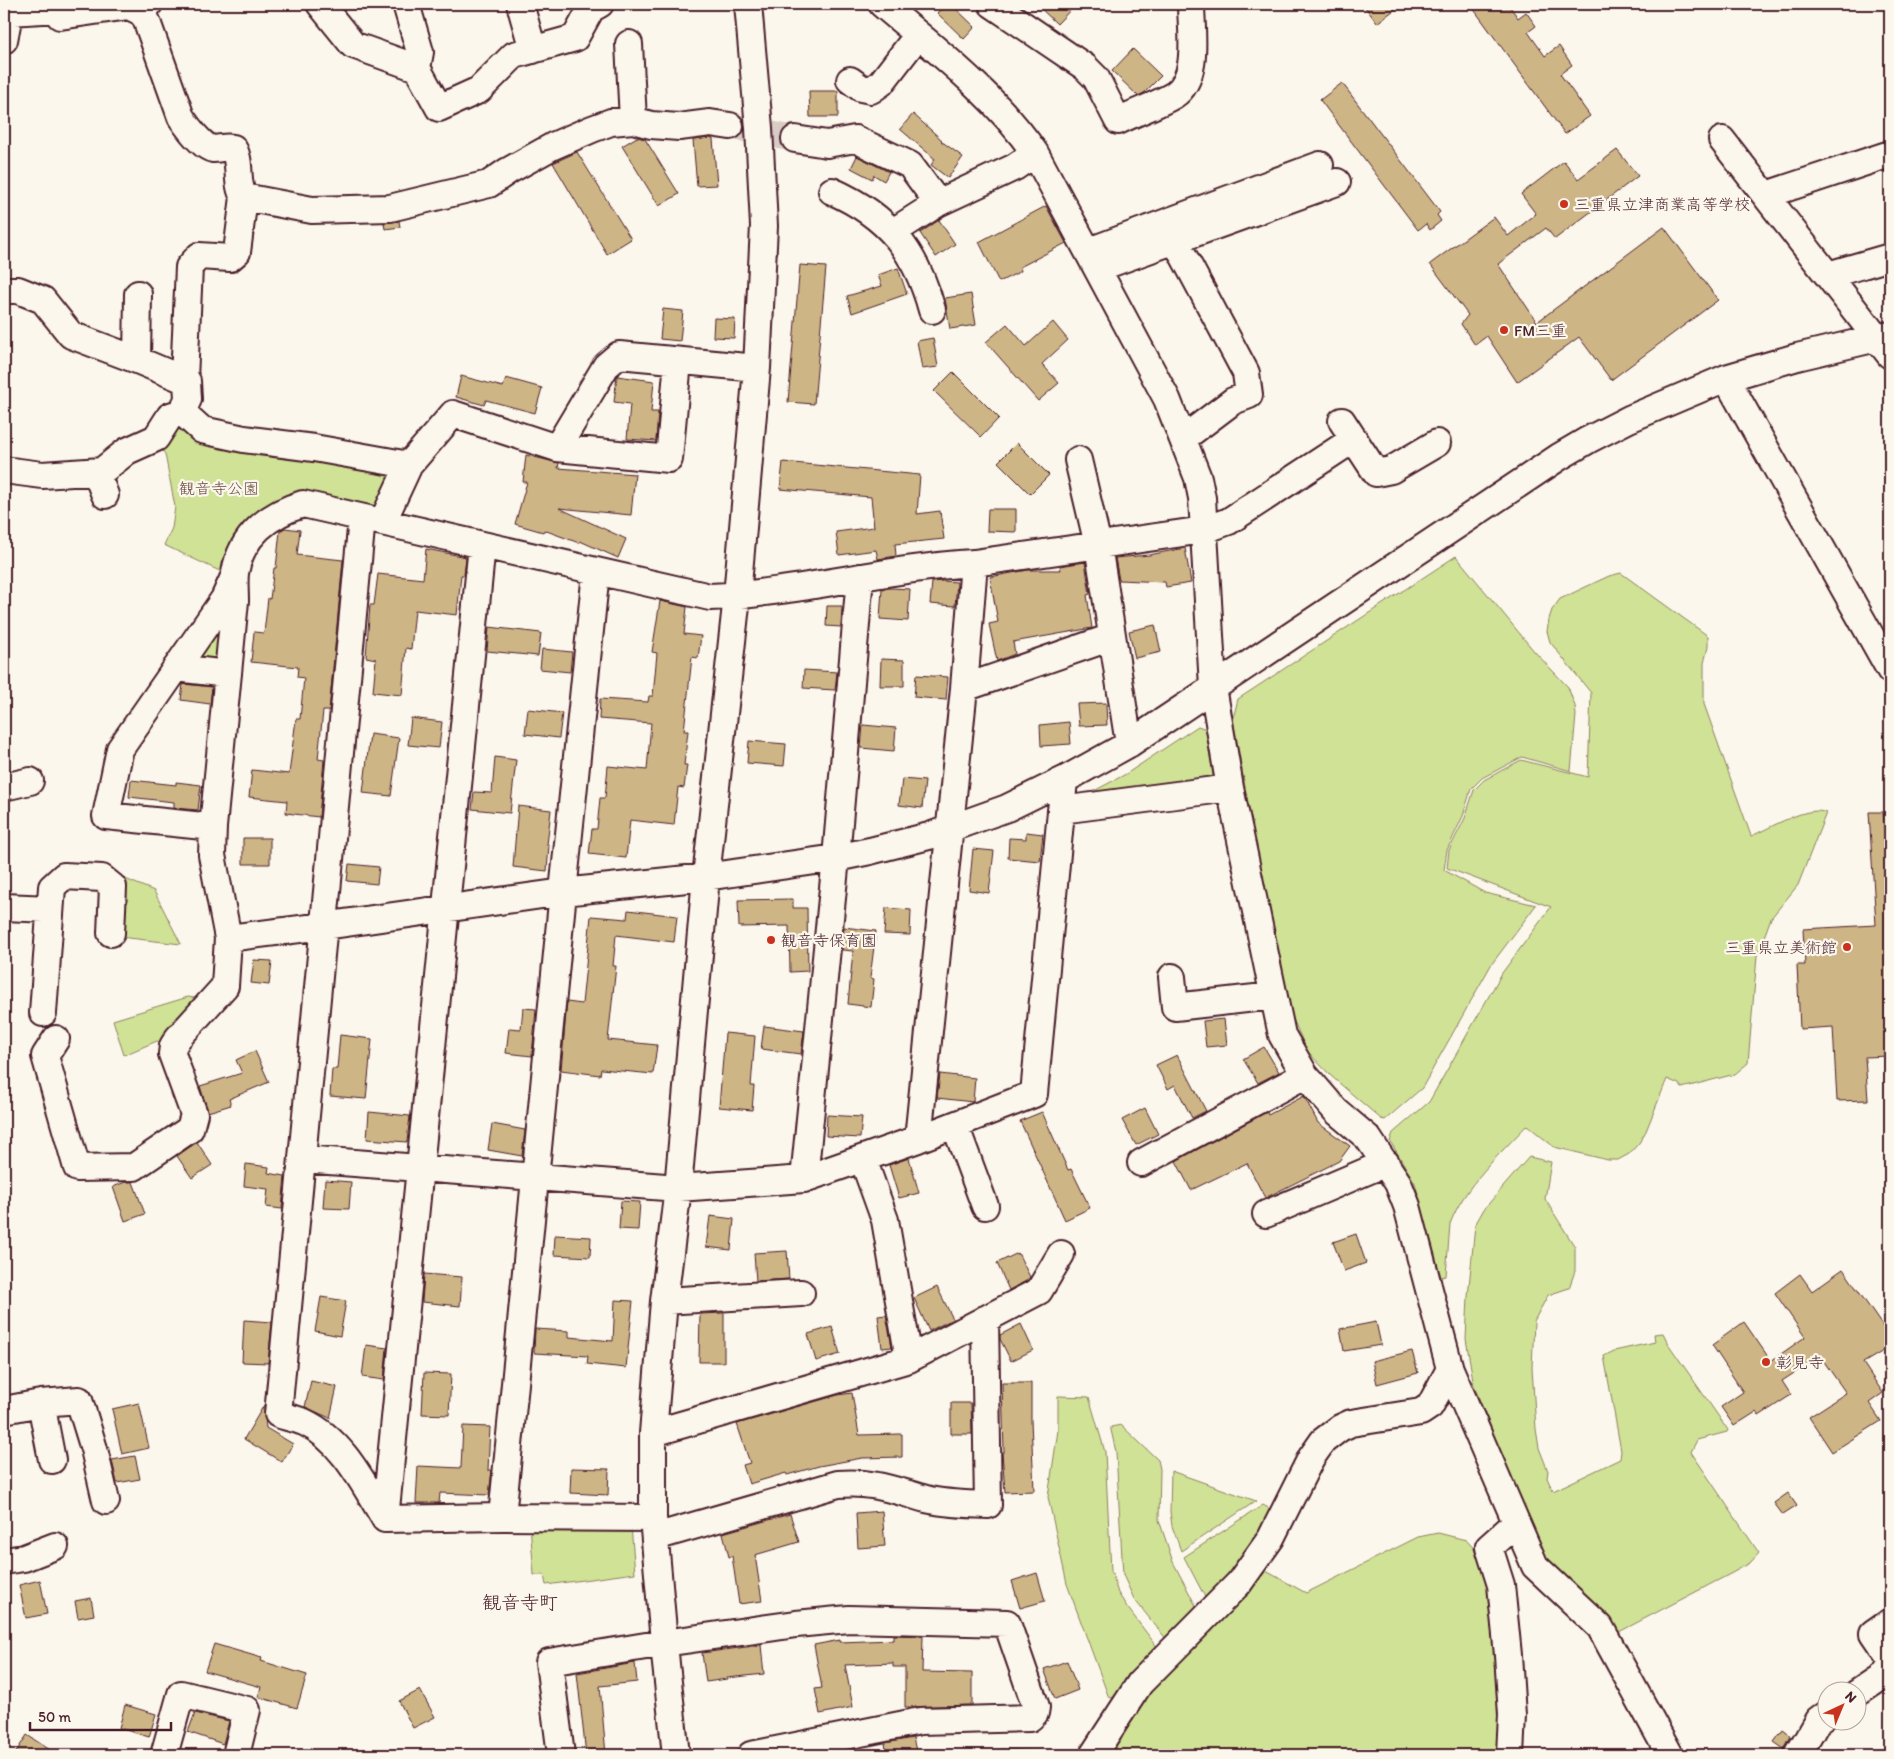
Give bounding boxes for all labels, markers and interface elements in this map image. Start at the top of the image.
place label: 三重県立津商業高等学校 [1574,195,1750,214]
marker: 三重県立津商業高等学校 [1558,198,1570,210]
place label: FM三重 [1514,321,1567,340]
marker: FM三重 [1498,324,1510,336]
park label: 観音寺公園 [179,479,259,498]
place label: 観音寺保育園 [781,931,877,950]
marker: 観音寺保育園 [765,934,777,946]
place label: 三重県立美術館 [1725,938,1837,957]
marker: 三重県立美術館 [1841,941,1853,953]
place label: 彰見寺 [1776,1353,1824,1372]
marker: 彰見寺 [1760,1356,1772,1368]
district label: 観音寺町 [482,1591,558,1614]
north arrow [1816,1682,1866,1732]
text: N [1841,1688,1860,1706]
scale bar [30,1699,171,1731]
text: 50 m [38,1708,71,1726]

